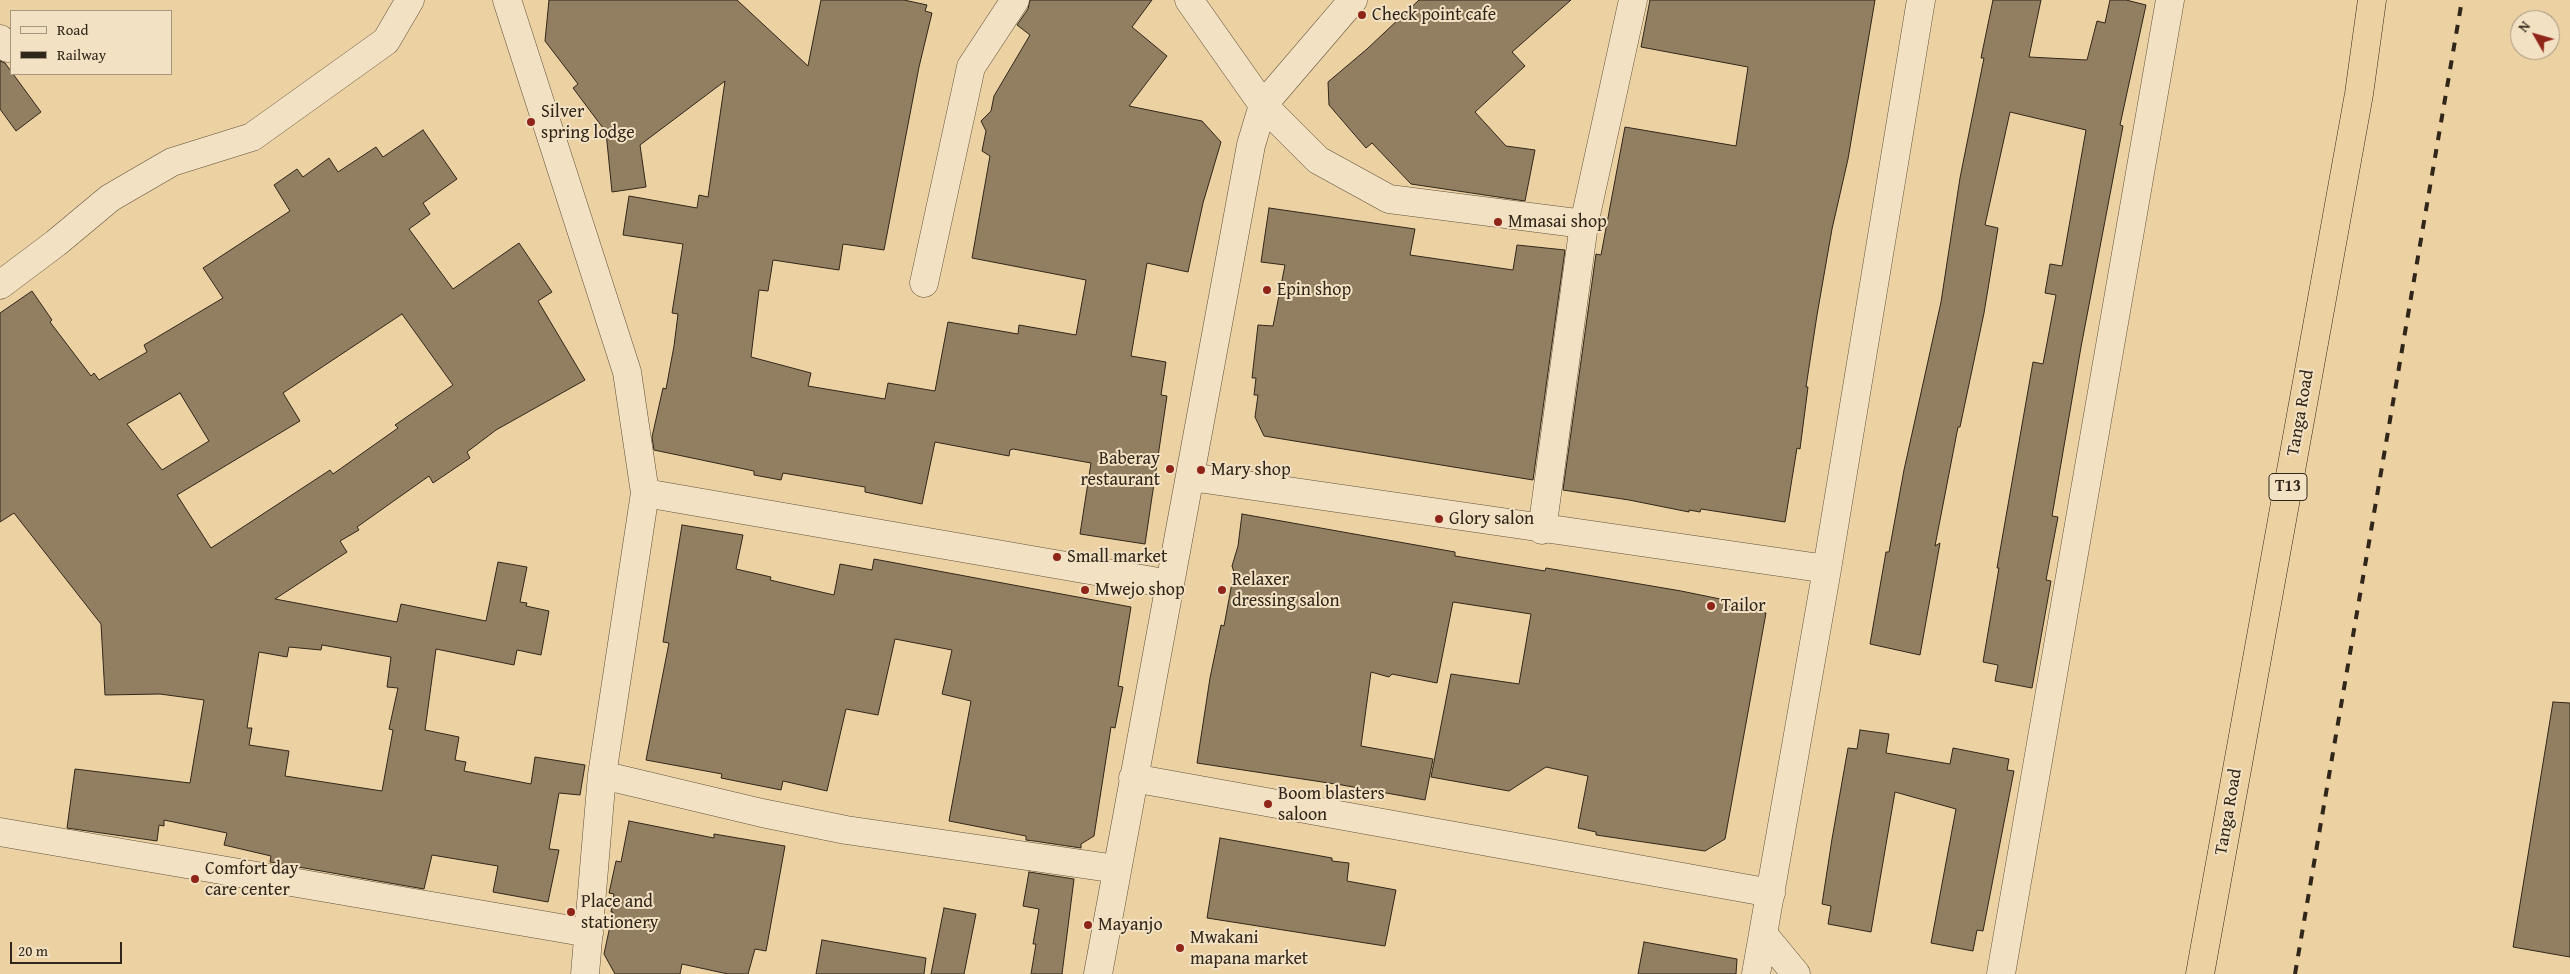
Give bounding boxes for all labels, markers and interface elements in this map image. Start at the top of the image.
place label: Check point cafe [1372,4,1496,26]
marker: Check point cafe [1356,9,1368,21]
legend [10,10,172,75]
north arrow [2510,10,2560,60]
text: N [2513,17,2535,36]
text: Road [57,19,88,40]
text: Railway [57,44,106,65]
place label: Silver spring lodge [541,101,635,144]
marker: Silver spring lodge [525,116,537,128]
place label: Mmasai shop [1508,211,1607,233]
marker: Mmasai shop [1492,216,1504,228]
place label: Epin shop [1277,279,1351,301]
marker: Epin shop [1261,284,1273,296]
street label: Tanga Road [2283,368,2319,458]
place label: Baberay restaurant [1080,448,1160,490]
place label: Mary shop [1211,459,1291,481]
marker: Baberay restaurant [1164,463,1176,475]
marker: Mary shop [1195,464,1207,476]
road number: T13 [2269,474,2307,501]
place label: Glory salon [1449,508,1534,530]
marker: Glory salon [1433,513,1445,525]
place label: Small market [1067,546,1167,568]
marker: Small market [1051,551,1063,563]
place label: Relaxer dressing salon [1232,569,1340,612]
place label: Mwejo shop [1095,579,1185,601]
marker: Mwejo shop [1079,584,1091,596]
marker: Relaxer dressing salon [1216,584,1228,596]
place label: Tailor [1721,595,1766,617]
marker: Tailor [1705,600,1717,612]
street label: Tanga Road [2211,767,2247,857]
place label: Boom blasters saloon [1278,783,1385,826]
marker: Boom blasters saloon [1262,798,1274,810]
place label: Comfort day care center [205,858,298,901]
marker: Comfort day care center [189,873,201,885]
place label: Place and stationery [581,891,659,934]
marker: Place and stationery [565,906,577,918]
place label: Mayanjo [1098,914,1163,936]
marker: Mayanjo [1082,919,1094,931]
place label: Mwakani mapana market [1190,927,1308,970]
scale bar [12,932,125,964]
text: 20 m [18,940,48,961]
marker: Mwakani mapana market [1174,942,1186,954]

